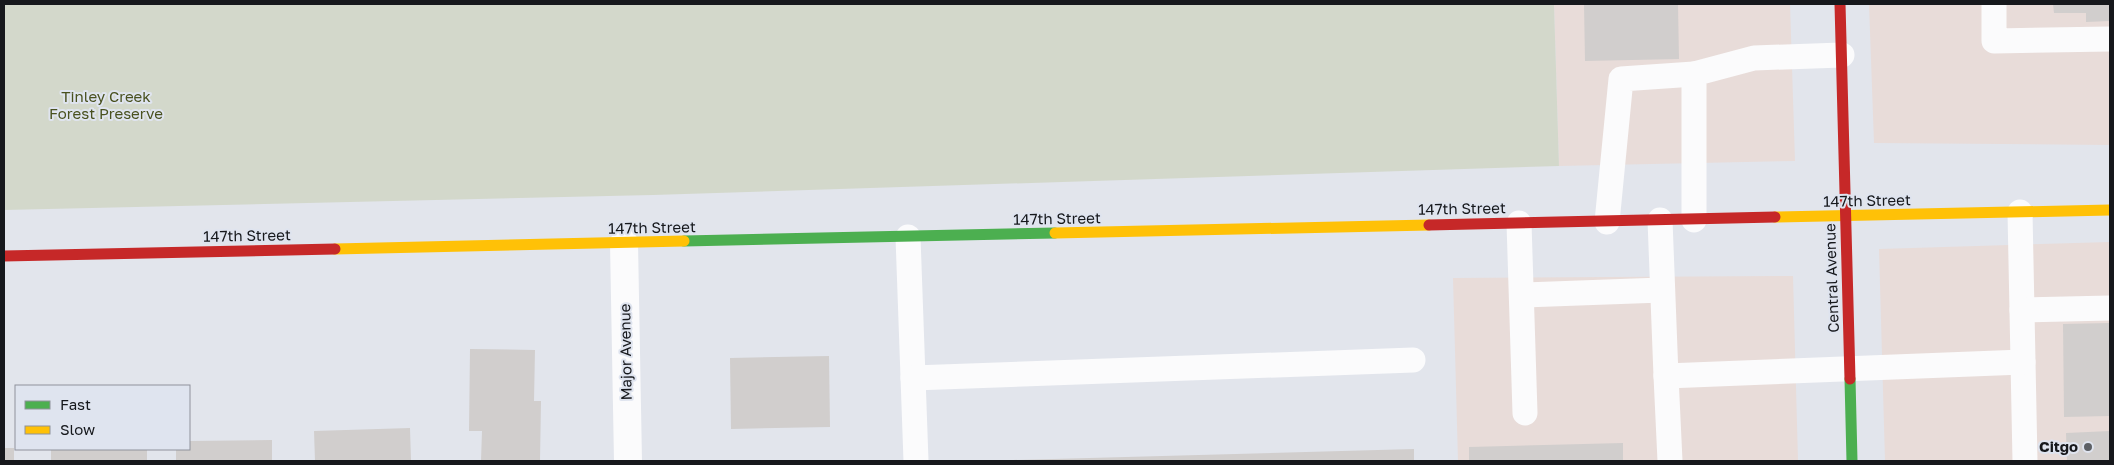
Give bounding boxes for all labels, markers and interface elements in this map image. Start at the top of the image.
park label: Tinley Creek Forest Preserve [49,87,163,122]
street label: 147th Street [1823,190,1911,210]
street label: 147th Street [1418,198,1506,218]
street label: 147th Street [1013,208,1101,228]
street label: 147th Street [608,217,696,237]
street label: Central Avenue [1820,223,1842,333]
street label: 147th Street [203,225,291,245]
street label: Major Avenue [615,303,635,401]
legend [15,385,190,450]
text: Fast [60,395,91,413]
text: Slow [60,420,95,438]
place label: Citgo [2039,437,2078,455]
marker: Citgo [2082,441,2094,453]

